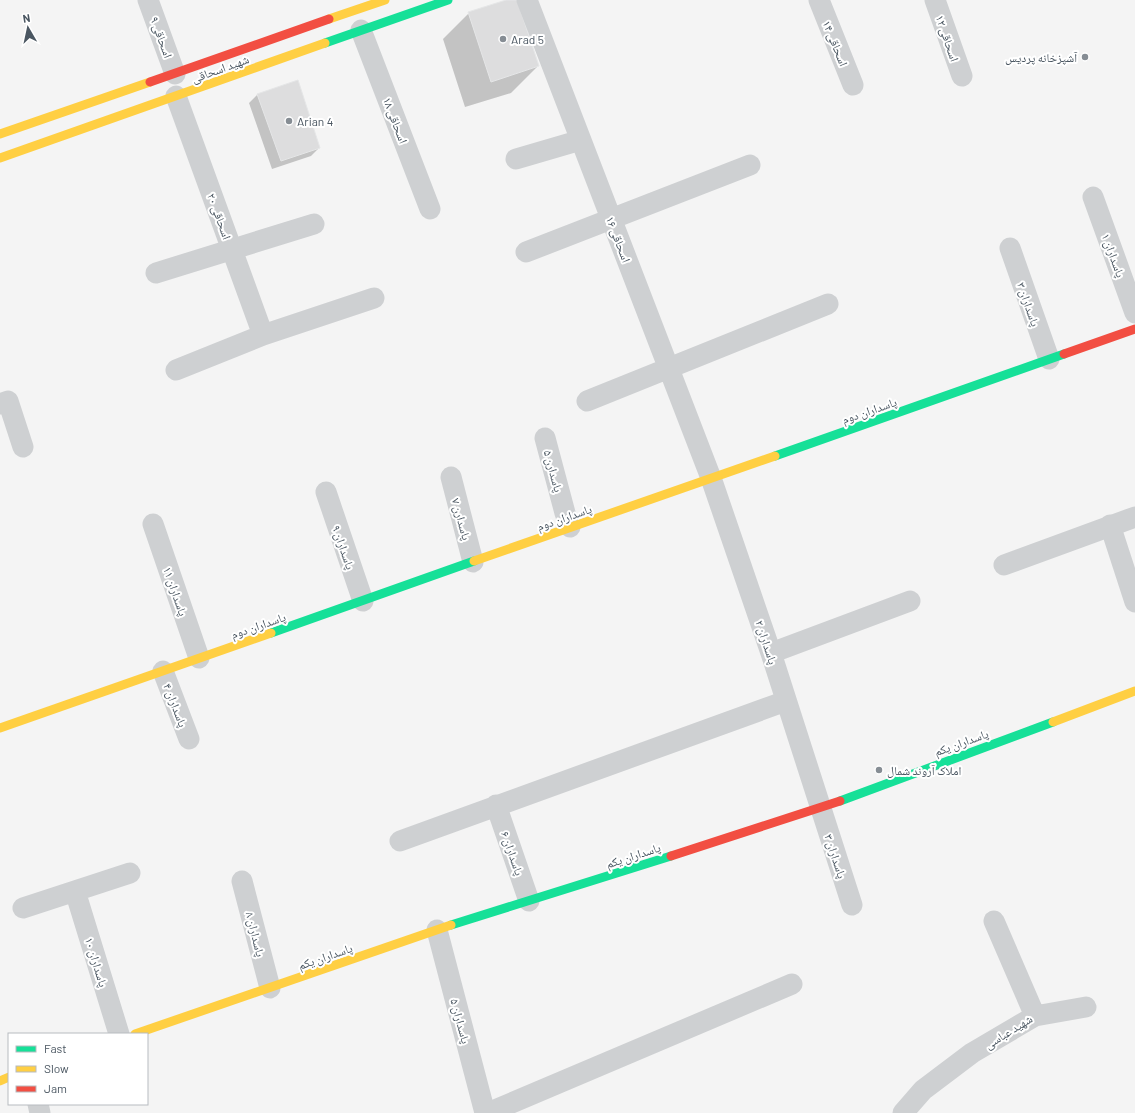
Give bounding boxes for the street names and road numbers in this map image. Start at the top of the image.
street label: اسحاقی ۱۲ [933,13,963,64]
street label: اسحاقی ۹ [147,14,176,60]
street label: اسحاقی ۱۴ [820,18,852,68]
street label: شهید اسحاقی [189,51,251,86]
street label: اسحاقی ۱۸ [380,95,411,146]
street label: اسحاقی ۲۰ [204,191,235,242]
street label: اسحاقی ۱۶ [603,214,634,265]
street label: پاسداران ۱ [1099,231,1129,280]
street label: پاسداران ۳ [1014,280,1043,329]
street label: پاسداران دوم [840,394,899,428]
street label: پاسدارن ۵ [541,448,566,494]
street label: پاسدارن ۷ [449,496,474,542]
street label: پاسداران دوم [535,501,594,535]
street label: پاسداران ۹ [329,523,358,572]
street label: پاسداران ۱۱ [160,564,191,618]
street label: پاسداران دوم [229,609,288,643]
street label: پاسداران ۲ [752,618,781,667]
street label: پاسداران ۴ [160,681,191,730]
street label: پاسداران یکم [932,726,991,760]
street label: پاسداران ۶ [498,829,527,878]
street label: پاسداران ۳ [821,832,850,881]
street label: پاسداران یکم [604,839,663,872]
street label: پاسداران ۸ [243,910,268,959]
street label: پاسداران ۱۰ [82,935,111,989]
street label: پاسداران یکم [296,940,355,974]
street label: پاسداران ۵ [447,997,474,1046]
street label: شهید عباسی [982,1011,1035,1052]

